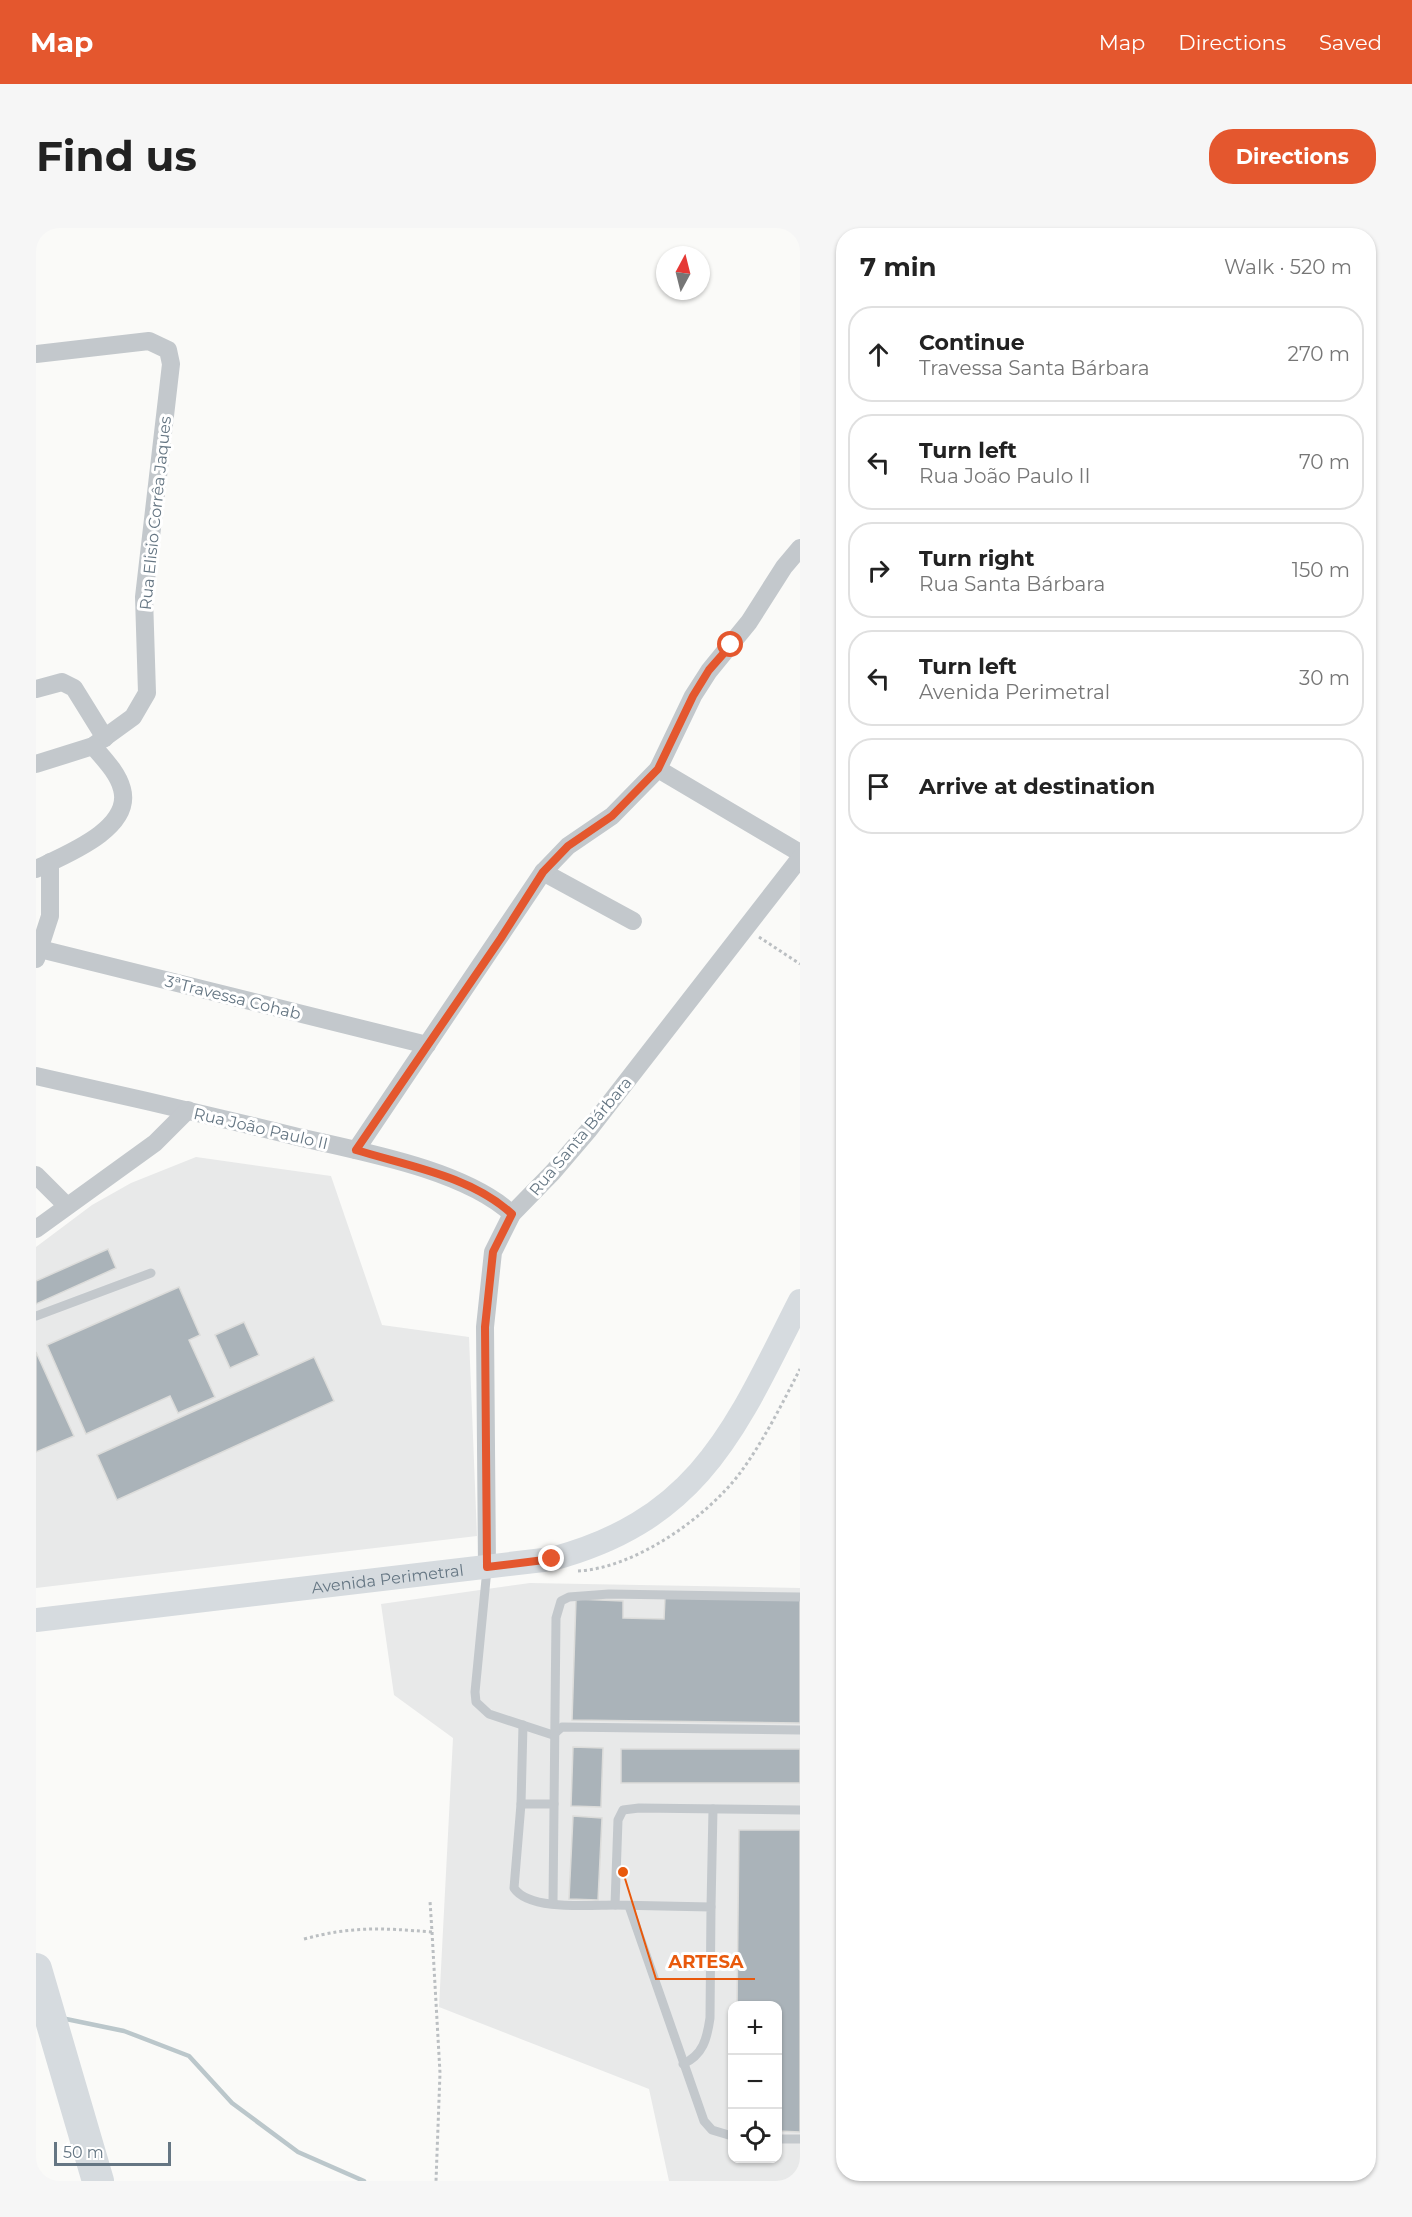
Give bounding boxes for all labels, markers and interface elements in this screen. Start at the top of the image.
text: Map [30,25,93,59]
text: Map [1099,30,1145,55]
text: Directions [1178,30,1286,55]
text: Saved [1319,30,1382,55]
button: Directions [1209,129,1376,184]
text: Find us [36,130,197,182]
north arrow [656,246,710,300]
text: 7 min [860,251,937,283]
text: Walk · 520 m [1224,255,1352,279]
text: Continue [919,329,1025,356]
icon: ahead [862,338,895,371]
text: 270 m [1288,342,1350,366]
text: Travessa Santa Bárbara [919,356,1150,380]
street label: Rua Elisio Corrêa Jaques [136,415,175,611]
text: Turn left [919,437,1017,464]
icon: left [862,446,895,479]
text: 70 m [1299,450,1350,474]
text: Rua João Paulo II [919,464,1091,488]
text: Turn right [919,545,1034,572]
icon: right [862,554,895,587]
text: 150 m [1292,558,1350,582]
text: Rua Santa Bárbara [919,572,1105,596]
route start [717,631,743,657]
text: Turn left [919,653,1017,680]
icon: left [862,662,895,695]
text: 30 m [1299,666,1350,690]
text: Avenida Perimetral [919,680,1110,704]
icon: arrive [862,770,895,803]
text: Arrive at destination [919,773,1155,800]
street label: 3ªTravessa Cohab [163,971,303,1024]
street label: Rua Santa Bárbara [525,1073,636,1200]
street label: Rua João Paulo II [192,1104,330,1153]
route end [538,1545,564,1571]
street label: Avenida Perimetral [310,1561,465,1597]
callout: ARTESA [656,1943,755,1979]
text: ARTESA [667,1951,744,1973]
map controls [728,2001,782,2163]
button: + [728,2001,782,2055]
button: − [728,2055,782,2109]
button: locate [728,2109,782,2163]
scale bar [54,2139,171,2166]
text: 50 m [63,2143,104,2162]

